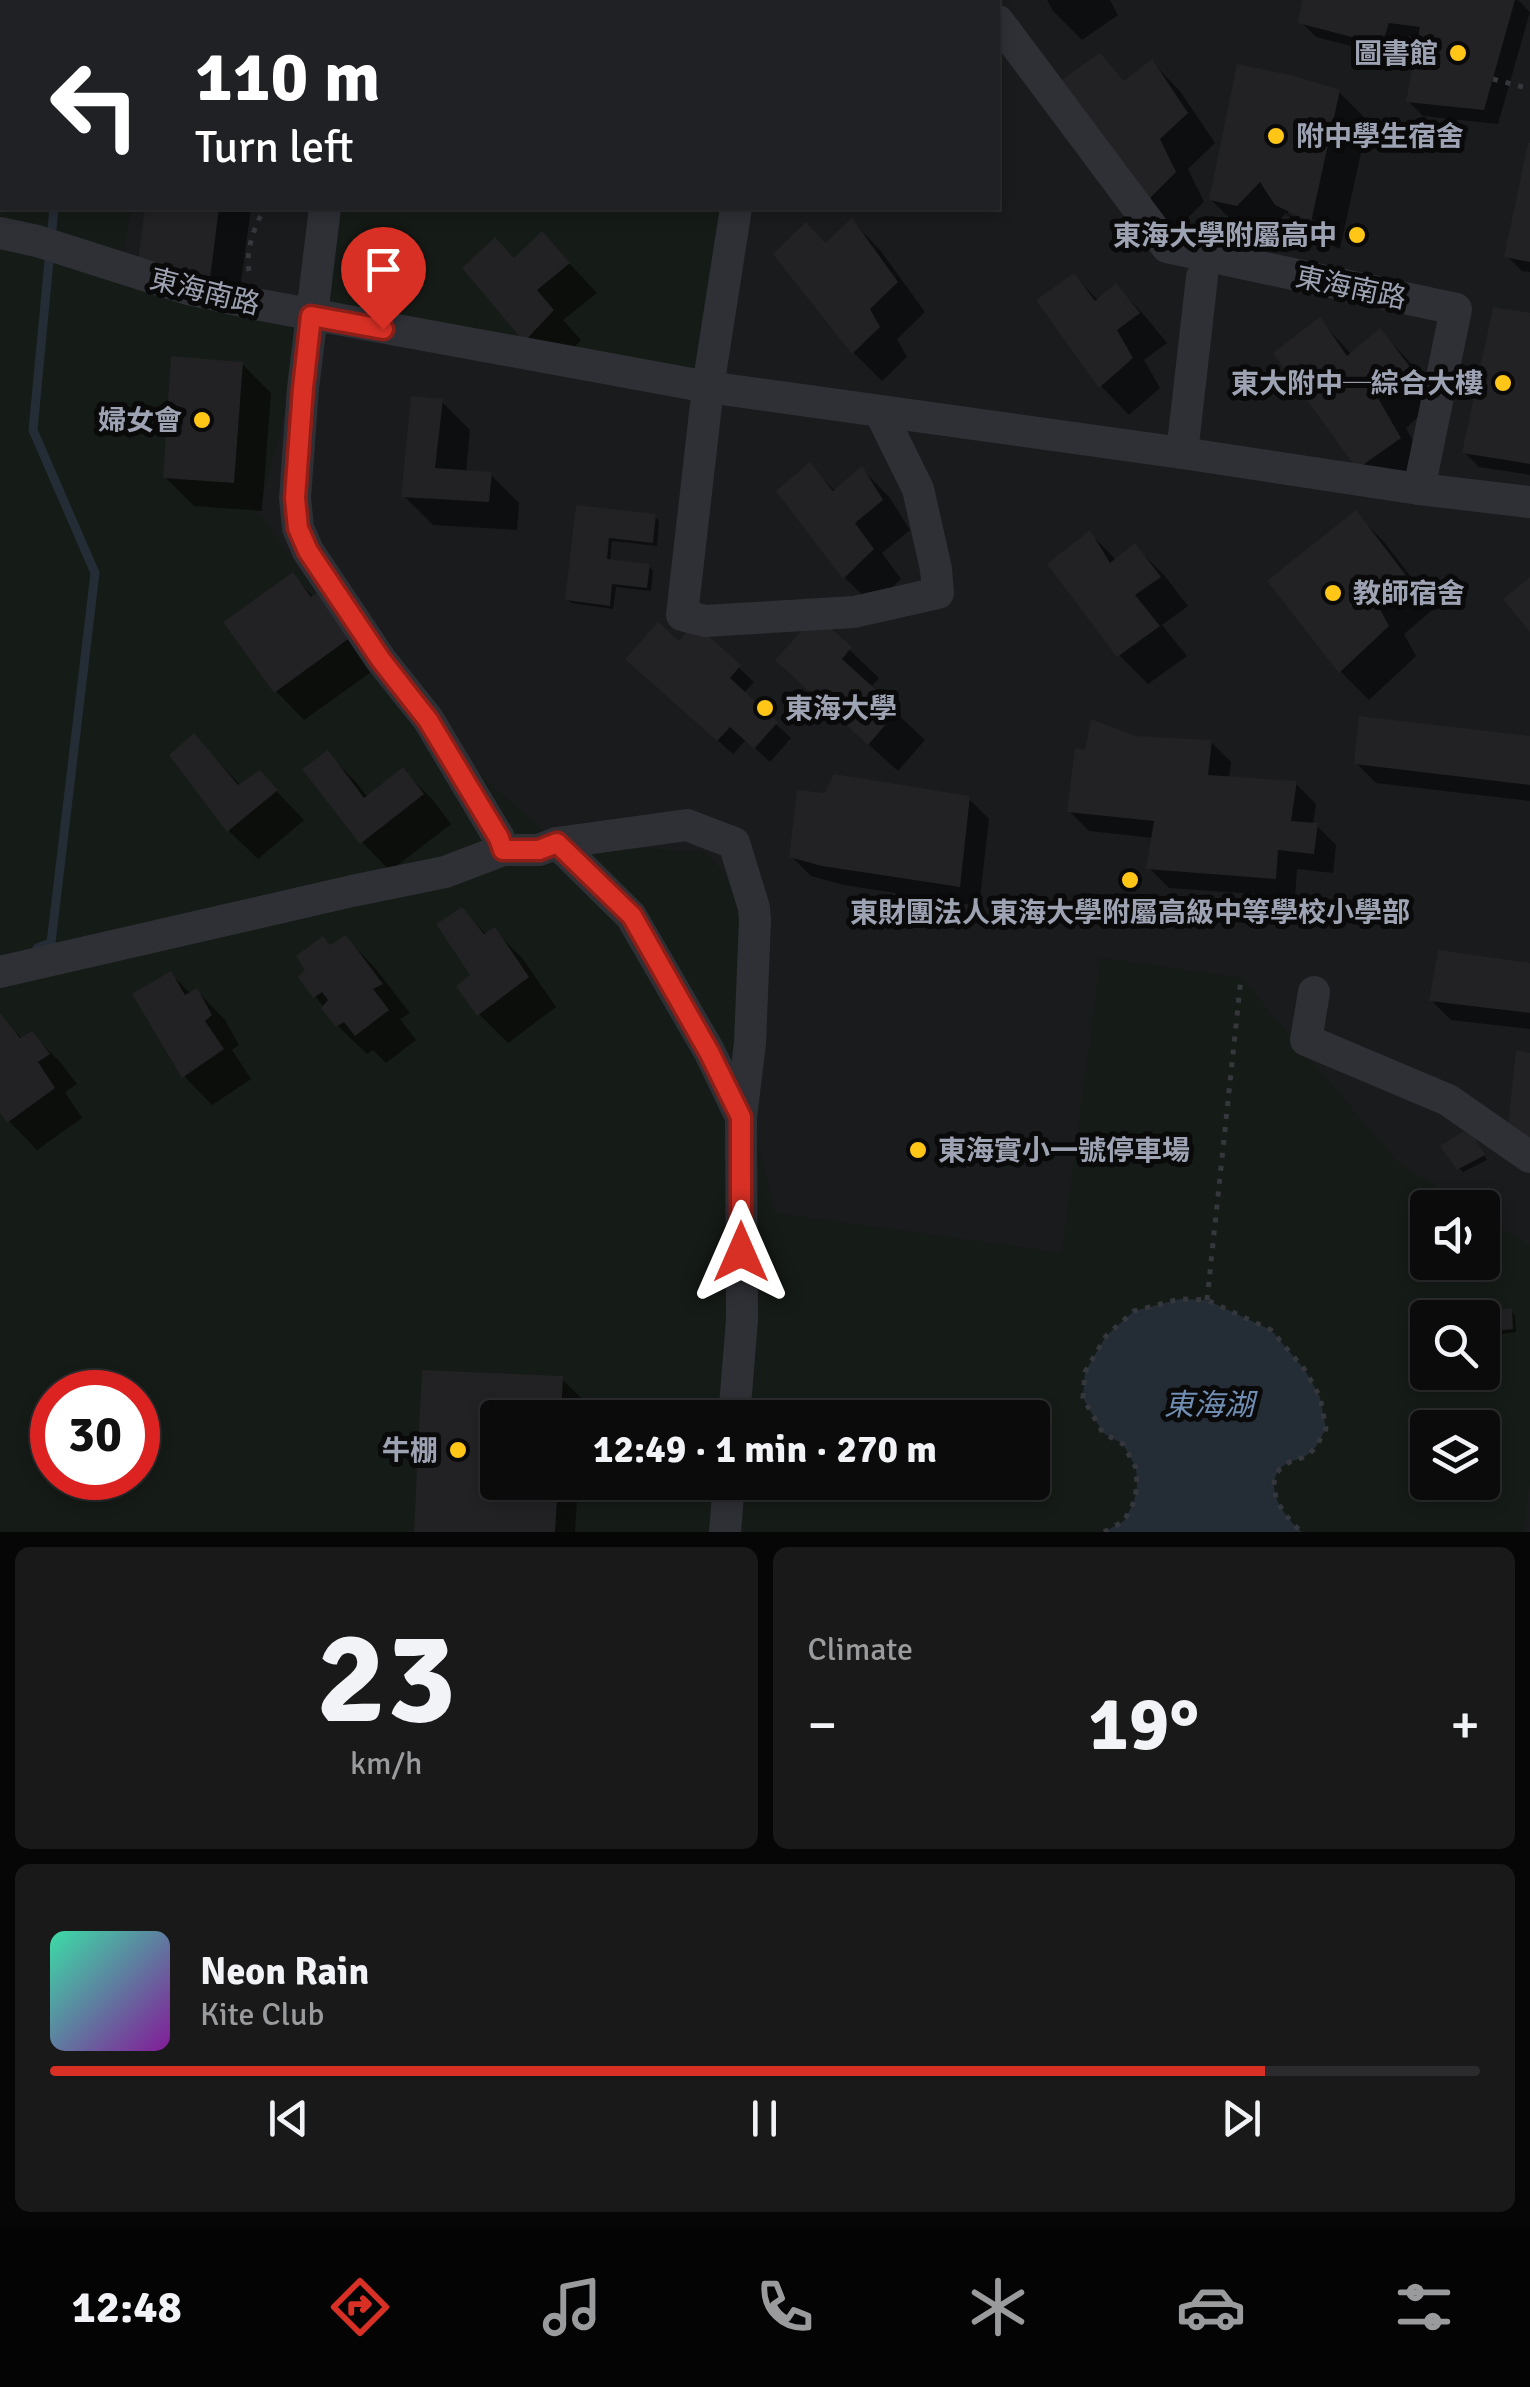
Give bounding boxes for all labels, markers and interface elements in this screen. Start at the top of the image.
text: 110 m [195,34,380,120]
place label: 圖書館 [1354,37,1438,71]
icon: left [30,40,160,170]
marker: 圖書館 [1447,42,1469,64]
text: Turn left [195,120,354,175]
place label: 附中學生宿舍 [1296,120,1464,154]
marker: 附中學生宿舍 [1265,125,1287,147]
place label: 東海大學附屬高中 [1113,219,1337,253]
marker: 東海大學附屬高中 [1346,224,1368,246]
pin [341,227,426,330]
icon: arrive [356,242,411,297]
street label: 東海南路 [1292,260,1409,316]
street label: 東海南路 [146,262,263,322]
place label: 東大附中─綜合大樓 [1231,367,1483,401]
marker: 東大附中─綜合大樓 [1492,372,1514,394]
place label: 婦女會 [98,404,182,438]
marker: 婦女會 [191,409,213,431]
place label: 教師宿舍 [1353,577,1465,611]
marker: 教師宿舍 [1322,582,1344,604]
place label: 東海大學 [785,692,897,726]
marker: 東海大學 [754,697,776,719]
marker: 東財團法人東海大學附屬高級中等學校小學部 [1119,869,1141,891]
place label: 東財團法人東海大學附屬高級中等學校小學部 [850,896,1410,930]
place label: 東海實小一號停車場 [938,1134,1190,1168]
marker: 東海實小一號停車場 [907,1139,929,1161]
map controls [1410,1190,1500,1500]
button: sound [1410,1190,1500,1280]
position arrow [689,1200,793,1304]
button: search [1410,1300,1500,1390]
speed limit sign: 30 [30,1370,160,1500]
water label: 東海湖 [1164,1387,1258,1424]
button: layers [1410,1410,1500,1500]
text: 12:49 · 1 min · 270 m [593,1426,937,1473]
place label: 牛棚 [382,1434,438,1468]
marker: 牛棚 [447,1439,469,1461]
text: 23 [316,1599,456,1759]
text: Climate [808,1630,913,1669]
text: 19° [1088,1678,1199,1771]
text: − [808,1691,837,1759]
text: + [1450,1691,1480,1759]
text: km/h [350,1744,422,1783]
text: Neon Rain [200,1948,369,1995]
text: Kite Club [200,1995,324,2034]
icon: previous [261,2091,316,2146]
icon: pause [737,2091,792,2146]
icon: next [1214,2091,1269,2146]
icon: directions [325,2272,395,2342]
icon: music [537,2272,607,2342]
icon: phone [750,2272,820,2342]
icon: climate [963,2272,1033,2342]
icon: car [1176,2272,1246,2342]
icon: filters [1389,2272,1459,2342]
text: 12:48 [71,2280,182,2335]

